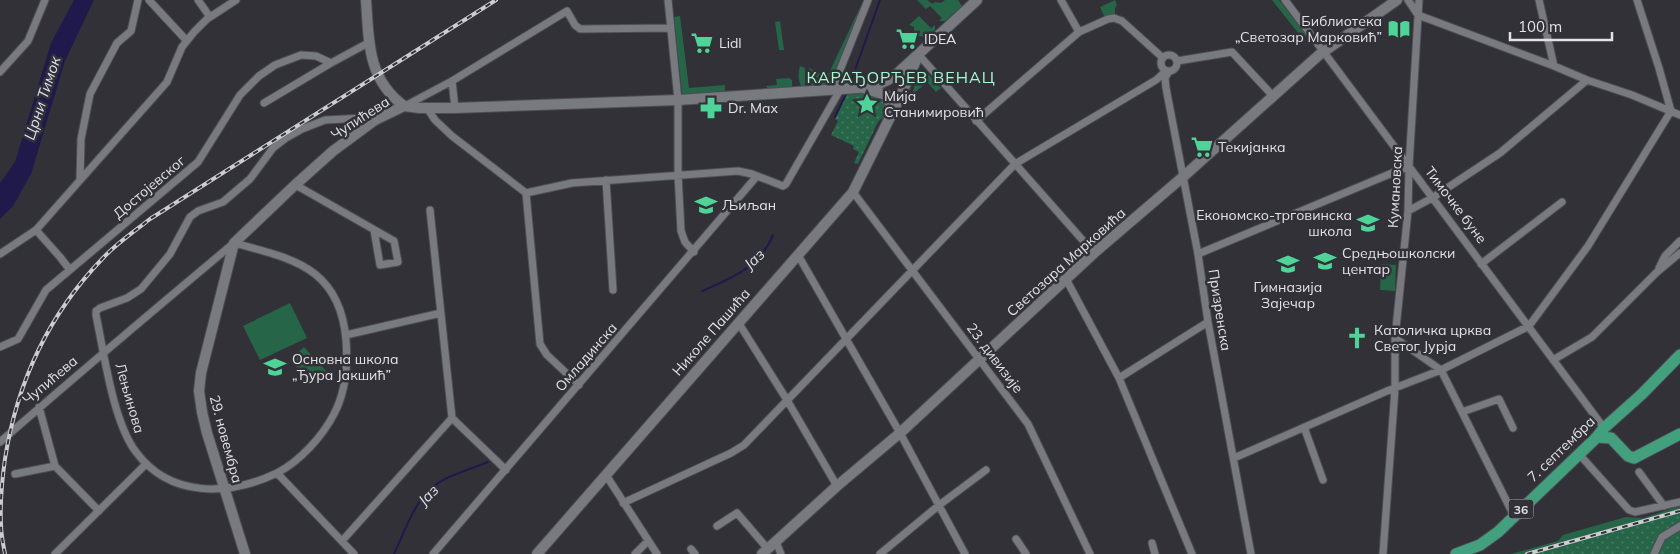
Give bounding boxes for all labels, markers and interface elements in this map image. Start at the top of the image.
scale bar [1510,10,1612,42]
place label: Библиотека „Светозар Марковић” [1235,12,1382,46]
library icon: Библиотека „Светозар Марковић” [1386,16,1412,42]
text: 100 m [1518,17,1562,36]
supermarket icon: IDEA [894,26,920,52]
supermarket icon: Lidl [689,30,715,56]
place label: IDEA [924,30,957,48]
place label: Lidl [719,34,742,52]
water label: Црни Тимок [20,53,65,142]
district label: КАРАЂОРЂЕВ ВЕНАЦ [806,67,996,87]
place label: Мија Станимировић [884,87,984,121]
place icon: Мија Станимировић [854,91,880,117]
street label: Чупићева [327,92,393,144]
pharmacy icon: Dr. Max [698,95,724,121]
place label: Dr. Max [728,99,778,117]
supermarket icon: Текијанка [1189,134,1215,160]
place label: Текијанка [1218,138,1285,156]
street label: Кумановска [1384,146,1406,228]
street label: Достојевског [109,151,189,222]
street label: Тимочке буне [1421,163,1491,247]
school or university icon: Љиљан [693,192,719,218]
place label: Љиљан [722,196,776,214]
street label: Светозара Марковића [1003,204,1129,320]
place label: Економско-трговинска школа [1196,206,1352,240]
school or university icon: Економско-трговинска школа [1355,210,1381,236]
water label: Јаз [738,244,769,275]
place label: Средњошколски центар [1342,244,1455,278]
school or university icon: Средњошколски центар [1312,248,1338,274]
school or university icon: Гимназија Зајечар [1275,251,1301,277]
street label: Призренска [1205,268,1235,352]
place label: Гимназија Зајечар [1254,278,1322,312]
street label: Николе Пашића [668,285,754,379]
street label: Омладинска [551,319,621,395]
street label: 23. дивизије [963,319,1027,397]
place label: Католичка црква Светог Јурја [1374,321,1491,355]
church icon: Католичка црква Светог Јурја [1344,325,1370,351]
place label: Основна школа „Ђура Јакшић” [292,350,398,384]
street label: Чупићева [19,352,81,408]
school or university icon: Основна школа „Ђура Јакшић” [262,354,288,380]
street label: Лењинова [111,361,149,435]
street label: 29. новембра [206,393,246,485]
street label: 7. септембра [1523,412,1599,486]
water label: Јаз [412,480,443,511]
road number: 36 [1508,499,1534,518]

